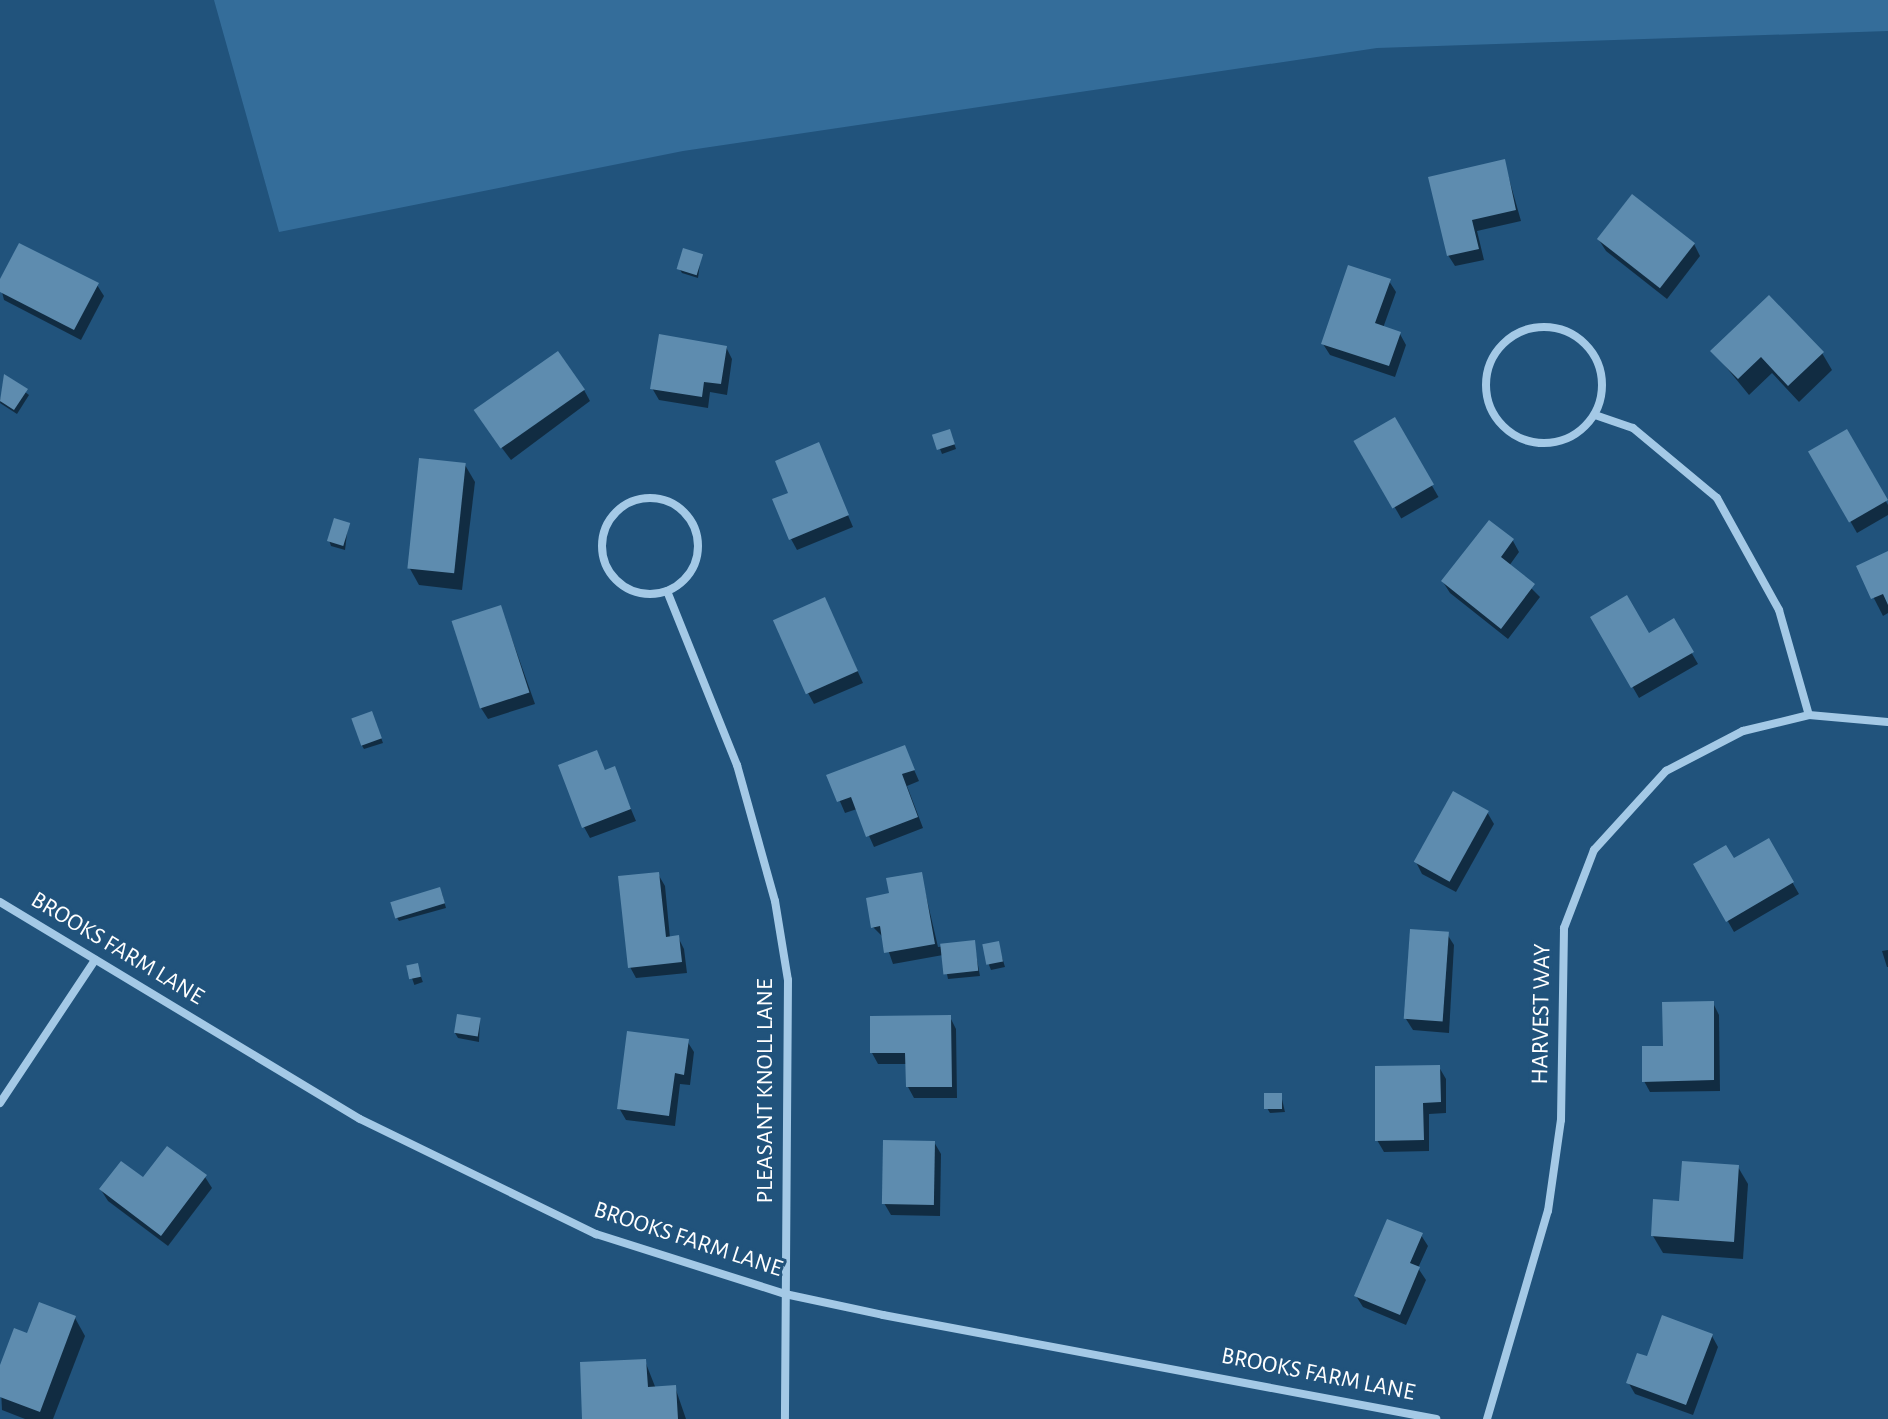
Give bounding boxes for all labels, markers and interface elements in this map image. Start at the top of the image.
street label: BROOKS FARM LANE [25,886,209,1012]
street label: HARVEST WAY [1526,943,1558,1085]
street label: PLEASANT KNOLL LANE [752,979,780,1203]
street label: BROOKS FARM LANE [590,1196,786,1284]
street label: BROOKS FARM LANE [1219,1342,1417,1408]

